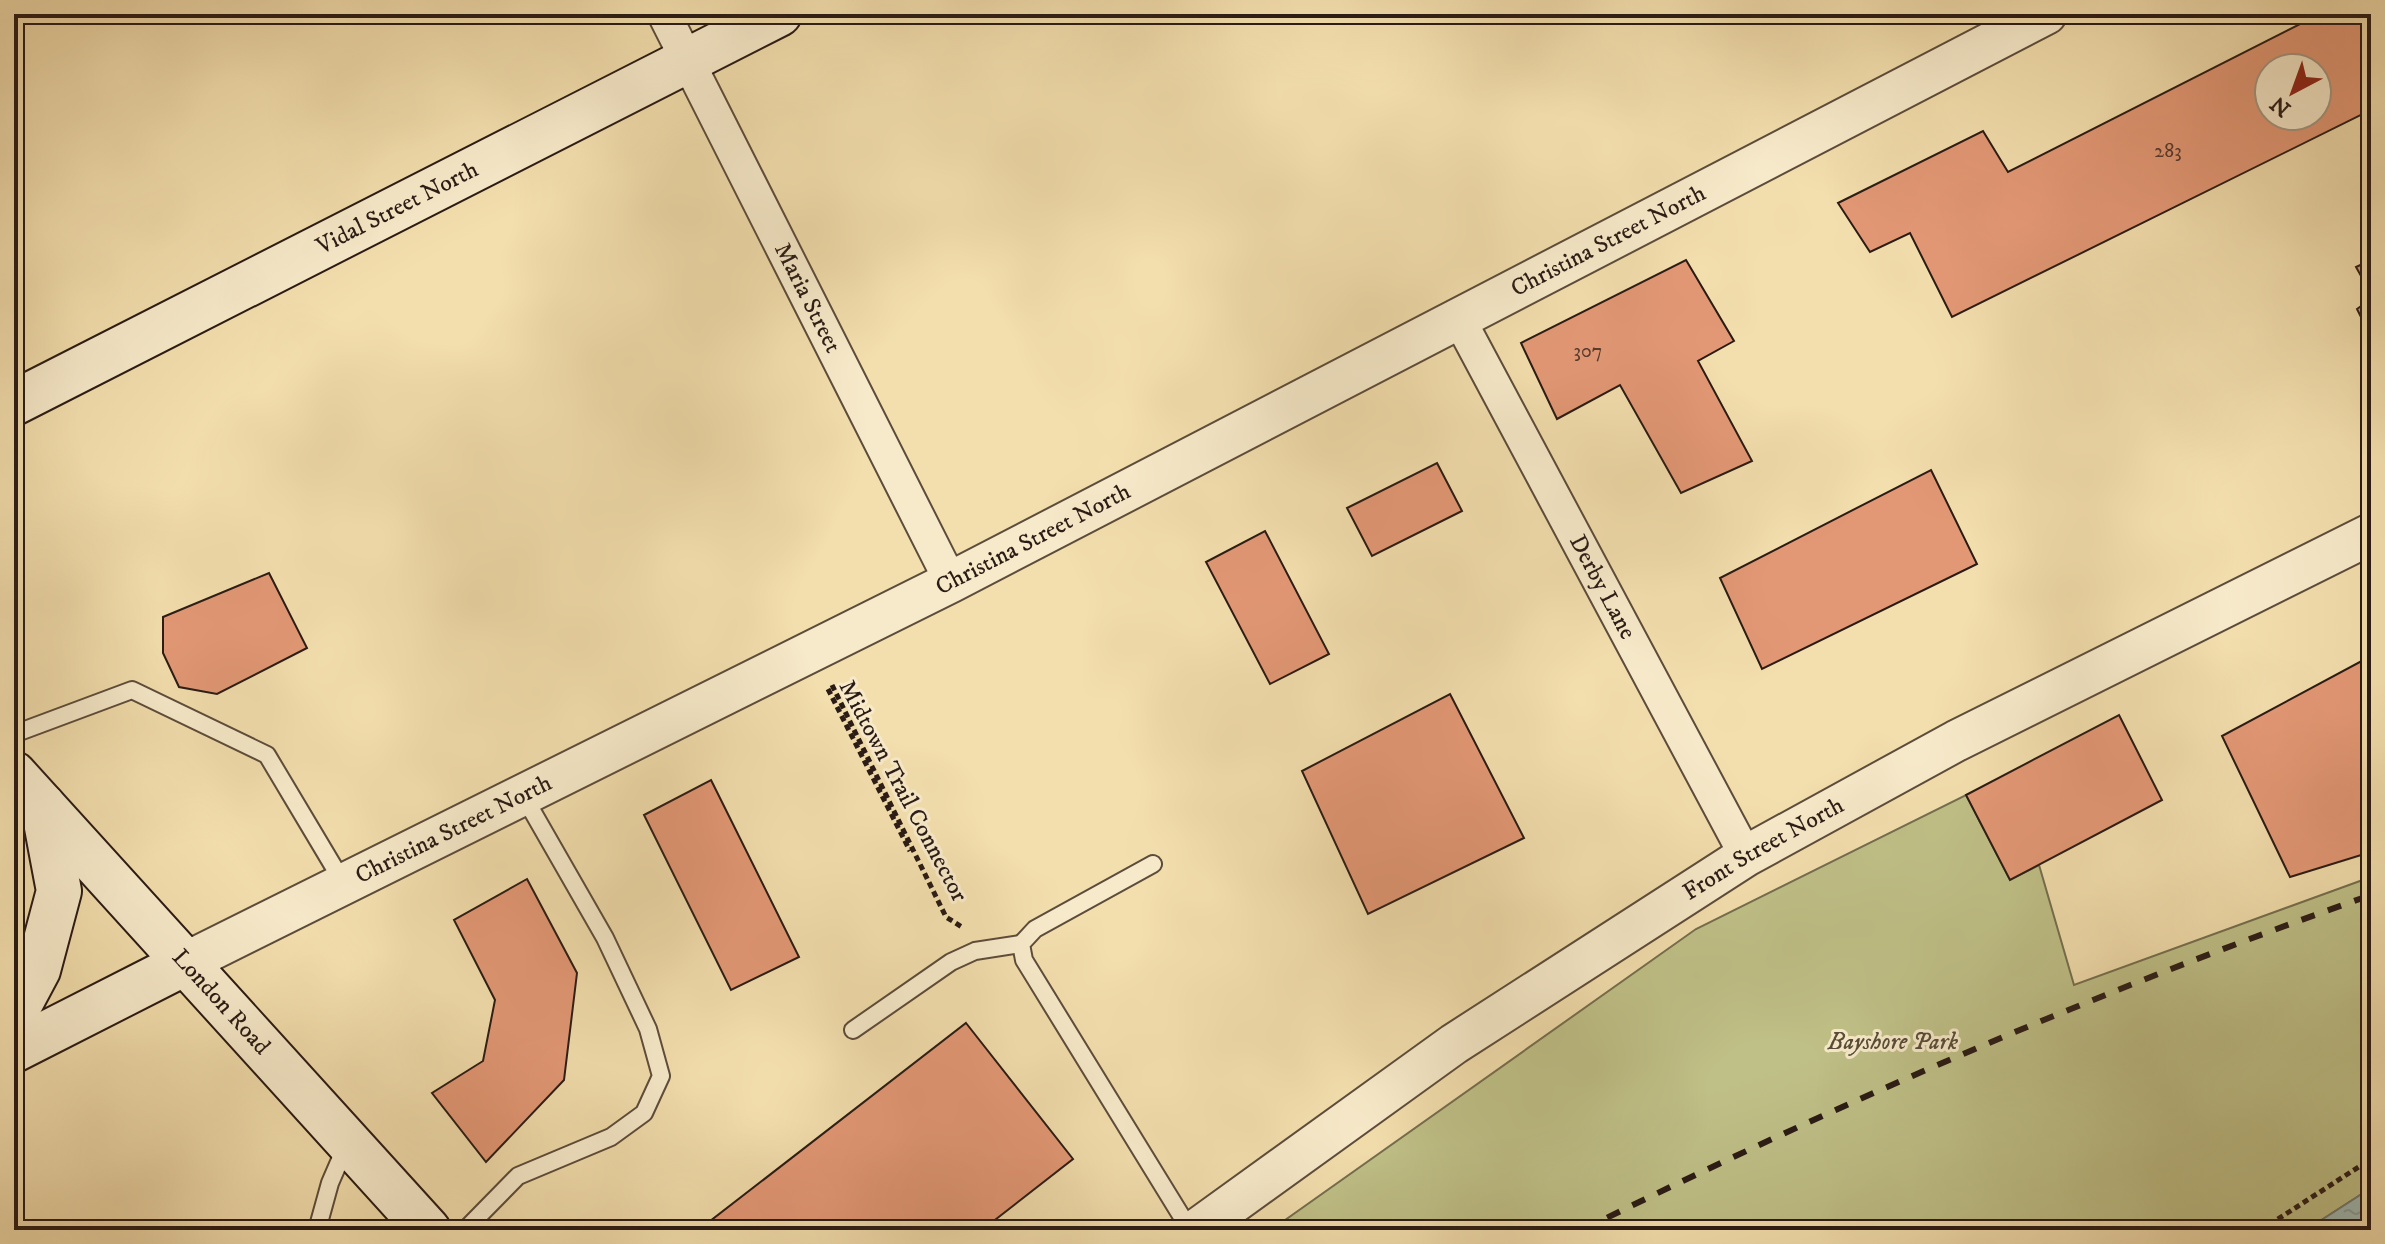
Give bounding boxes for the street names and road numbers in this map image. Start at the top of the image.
street label: Vidal Street North [310,154,484,262]
street label: Christina Street North [1506,178,1711,304]
street label: Maria Street [767,238,848,358]
street label: Christina Street North [931,476,1136,602]
street label: Derby Lane [1562,530,1643,645]
street label: Midtown Trail Connector [832,675,974,907]
street label: Christina Street North [350,768,557,891]
street label: Front Street North [1677,790,1849,908]
street label: London Road [165,943,277,1061]

